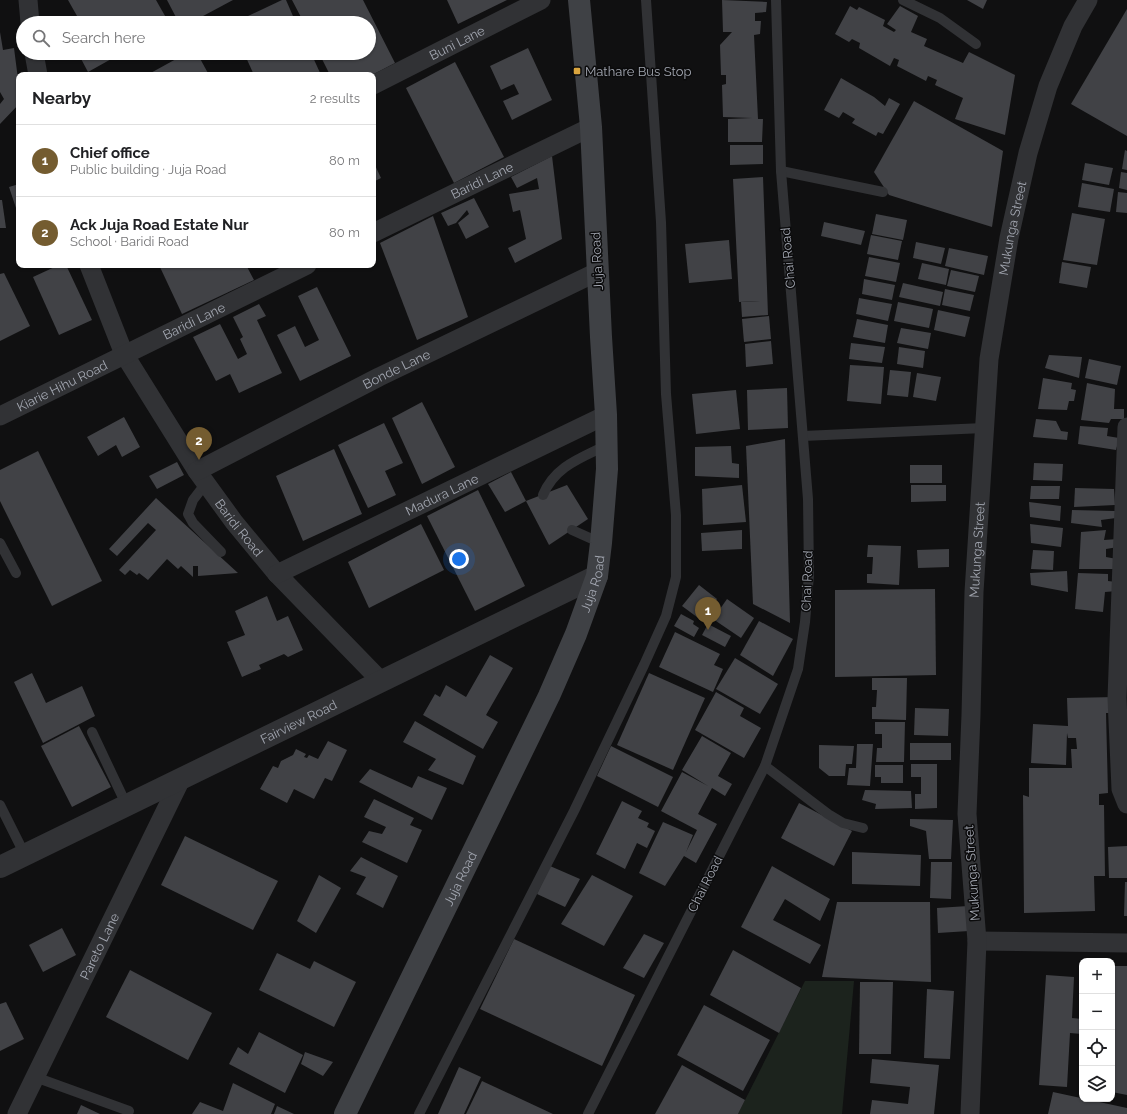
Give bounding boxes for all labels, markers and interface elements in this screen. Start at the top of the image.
search box [16,16,376,60]
street label: Buni Lane [427,22,487,63]
icon: search [30,27,52,49]
text: Search here [62,29,145,47]
place label: Mathare Bus Stop [585,64,691,79]
marker: Mathare Bus Stop [572,66,582,76]
text: Nearby [32,88,91,108]
text: 2 results [310,91,360,106]
text: Chief office [70,144,150,162]
text: 1 [42,153,48,168]
text: 80 m [329,153,360,168]
street label: Baridi Lane [448,158,516,202]
text: Public building · Juja Road [70,162,226,177]
street label: Mukunga Street [995,179,1029,276]
text: Ack Juja Road Estate Nur [70,216,249,234]
text: 2 [41,225,49,240]
text: 80 m [329,225,360,240]
street label: Chai Road [778,227,798,289]
street label: Juja Road [588,231,606,291]
text: School · Baridi Road [70,234,189,249]
street label: Baridi Lane [160,299,228,342]
street label: Bonde Lane [360,346,433,392]
street label: Kiarie Hihu Road [14,357,110,414]
pin: 2 [186,427,212,460]
street label: Madura Lane [403,470,481,518]
street label: Baridi Road [212,496,266,559]
street label: Mukunga Street [966,501,987,598]
your location [449,549,469,569]
street label: Chai Road [798,550,816,612]
street label: Juja Road [577,554,607,614]
pin: 1 [695,597,721,630]
street label: Fairview Road [258,697,339,747]
street label: Mukunga Street [961,824,983,921]
street label: Juja Road [440,849,479,908]
street label: Chai Road [684,853,726,915]
street label: Pareto Lane [77,910,122,982]
map controls [1079,958,1115,1102]
button: + [1079,958,1115,994]
button: − [1079,994,1115,1030]
button: locate [1079,1030,1115,1066]
button: layers [1079,1066,1115,1102]

